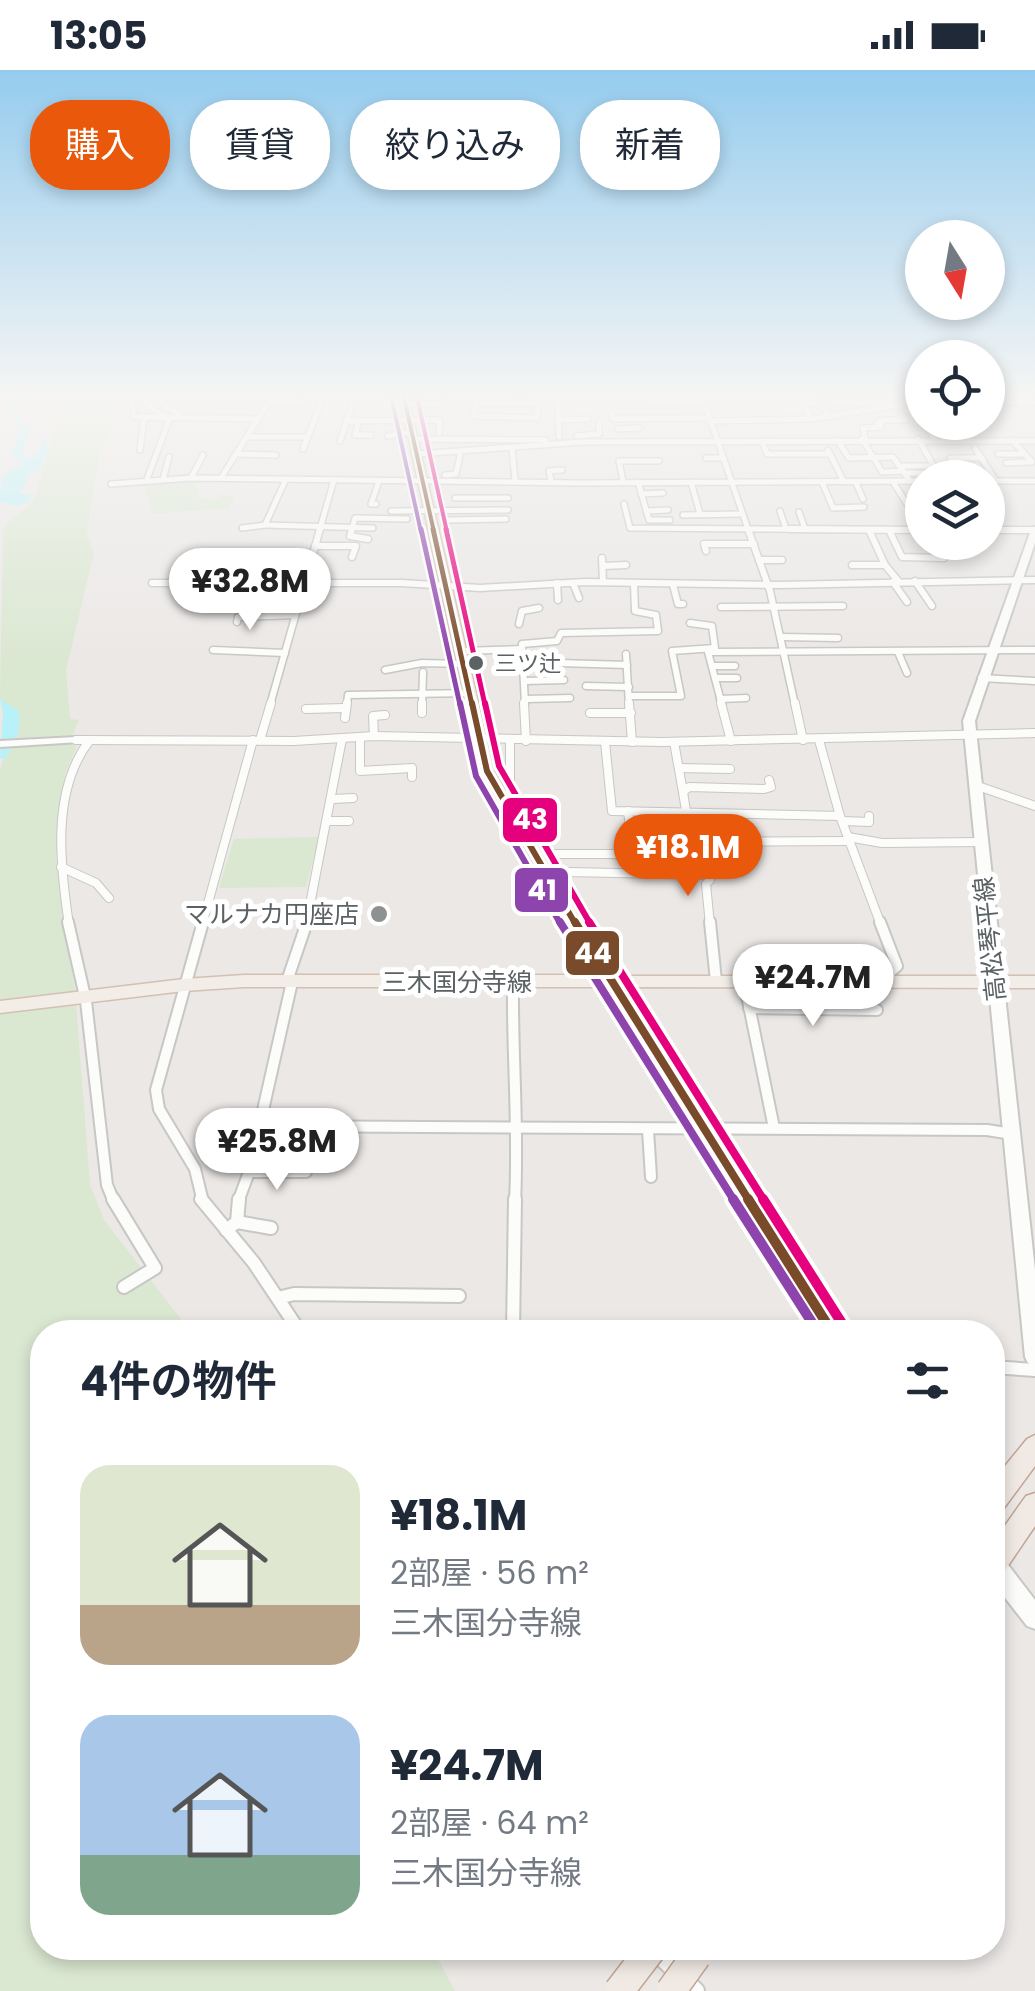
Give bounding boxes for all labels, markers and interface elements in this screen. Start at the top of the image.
text: 13:05 [50,9,148,62]
chip: 購入 [30,100,170,190]
chip: 賃貸 [190,100,330,190]
chip: 絞り込み [350,100,560,190]
chip: 新着 [580,100,720,190]
north arrow [905,220,1005,320]
map controls [905,220,1005,560]
button: locate [905,340,1005,440]
button: layers [905,460,1005,560]
pin: ¥32.8M [169,548,331,633]
text: ¥32.8M [191,558,309,603]
place label: 三ツ辻 [495,648,561,679]
marker: 三ツ辻 [466,653,486,673]
line badge: 43 [501,796,559,844]
text: 43 [512,800,548,839]
pin: ¥18.1M [607,814,769,899]
text: ¥18.1M [636,824,740,869]
line badge: 41 [513,866,570,914]
text: 41 [527,871,557,910]
street label: 高松琴平線 [966,875,1014,1003]
place label: マルナカ円座店 [184,897,359,932]
marker: マルナカ円座店 [368,903,390,925]
line badge: 44 [564,929,621,977]
text: 44 [574,934,612,973]
pin: ¥24.7M [732,944,894,1029]
text: ¥24.7M [755,954,871,999]
street label: 三木国分寺線 [382,965,532,1000]
pin: ¥25.8M [196,1108,358,1193]
text: ¥25.8M [217,1118,337,1163]
text: 4件の物件 [80,1352,276,1411]
icon: filters [900,1353,955,1408]
text: ¥18.1M [390,1486,527,1545]
icon: home [160,1505,280,1625]
text: 2部屋 · 56 m² [390,1550,589,1595]
text: 三木国分寺線 [390,1600,582,1645]
text: ¥24.7M [390,1736,543,1795]
icon: home [160,1755,280,1875]
text: 2部屋 · 64 m² [390,1800,589,1845]
text: 三木国分寺線 [390,1850,582,1895]

